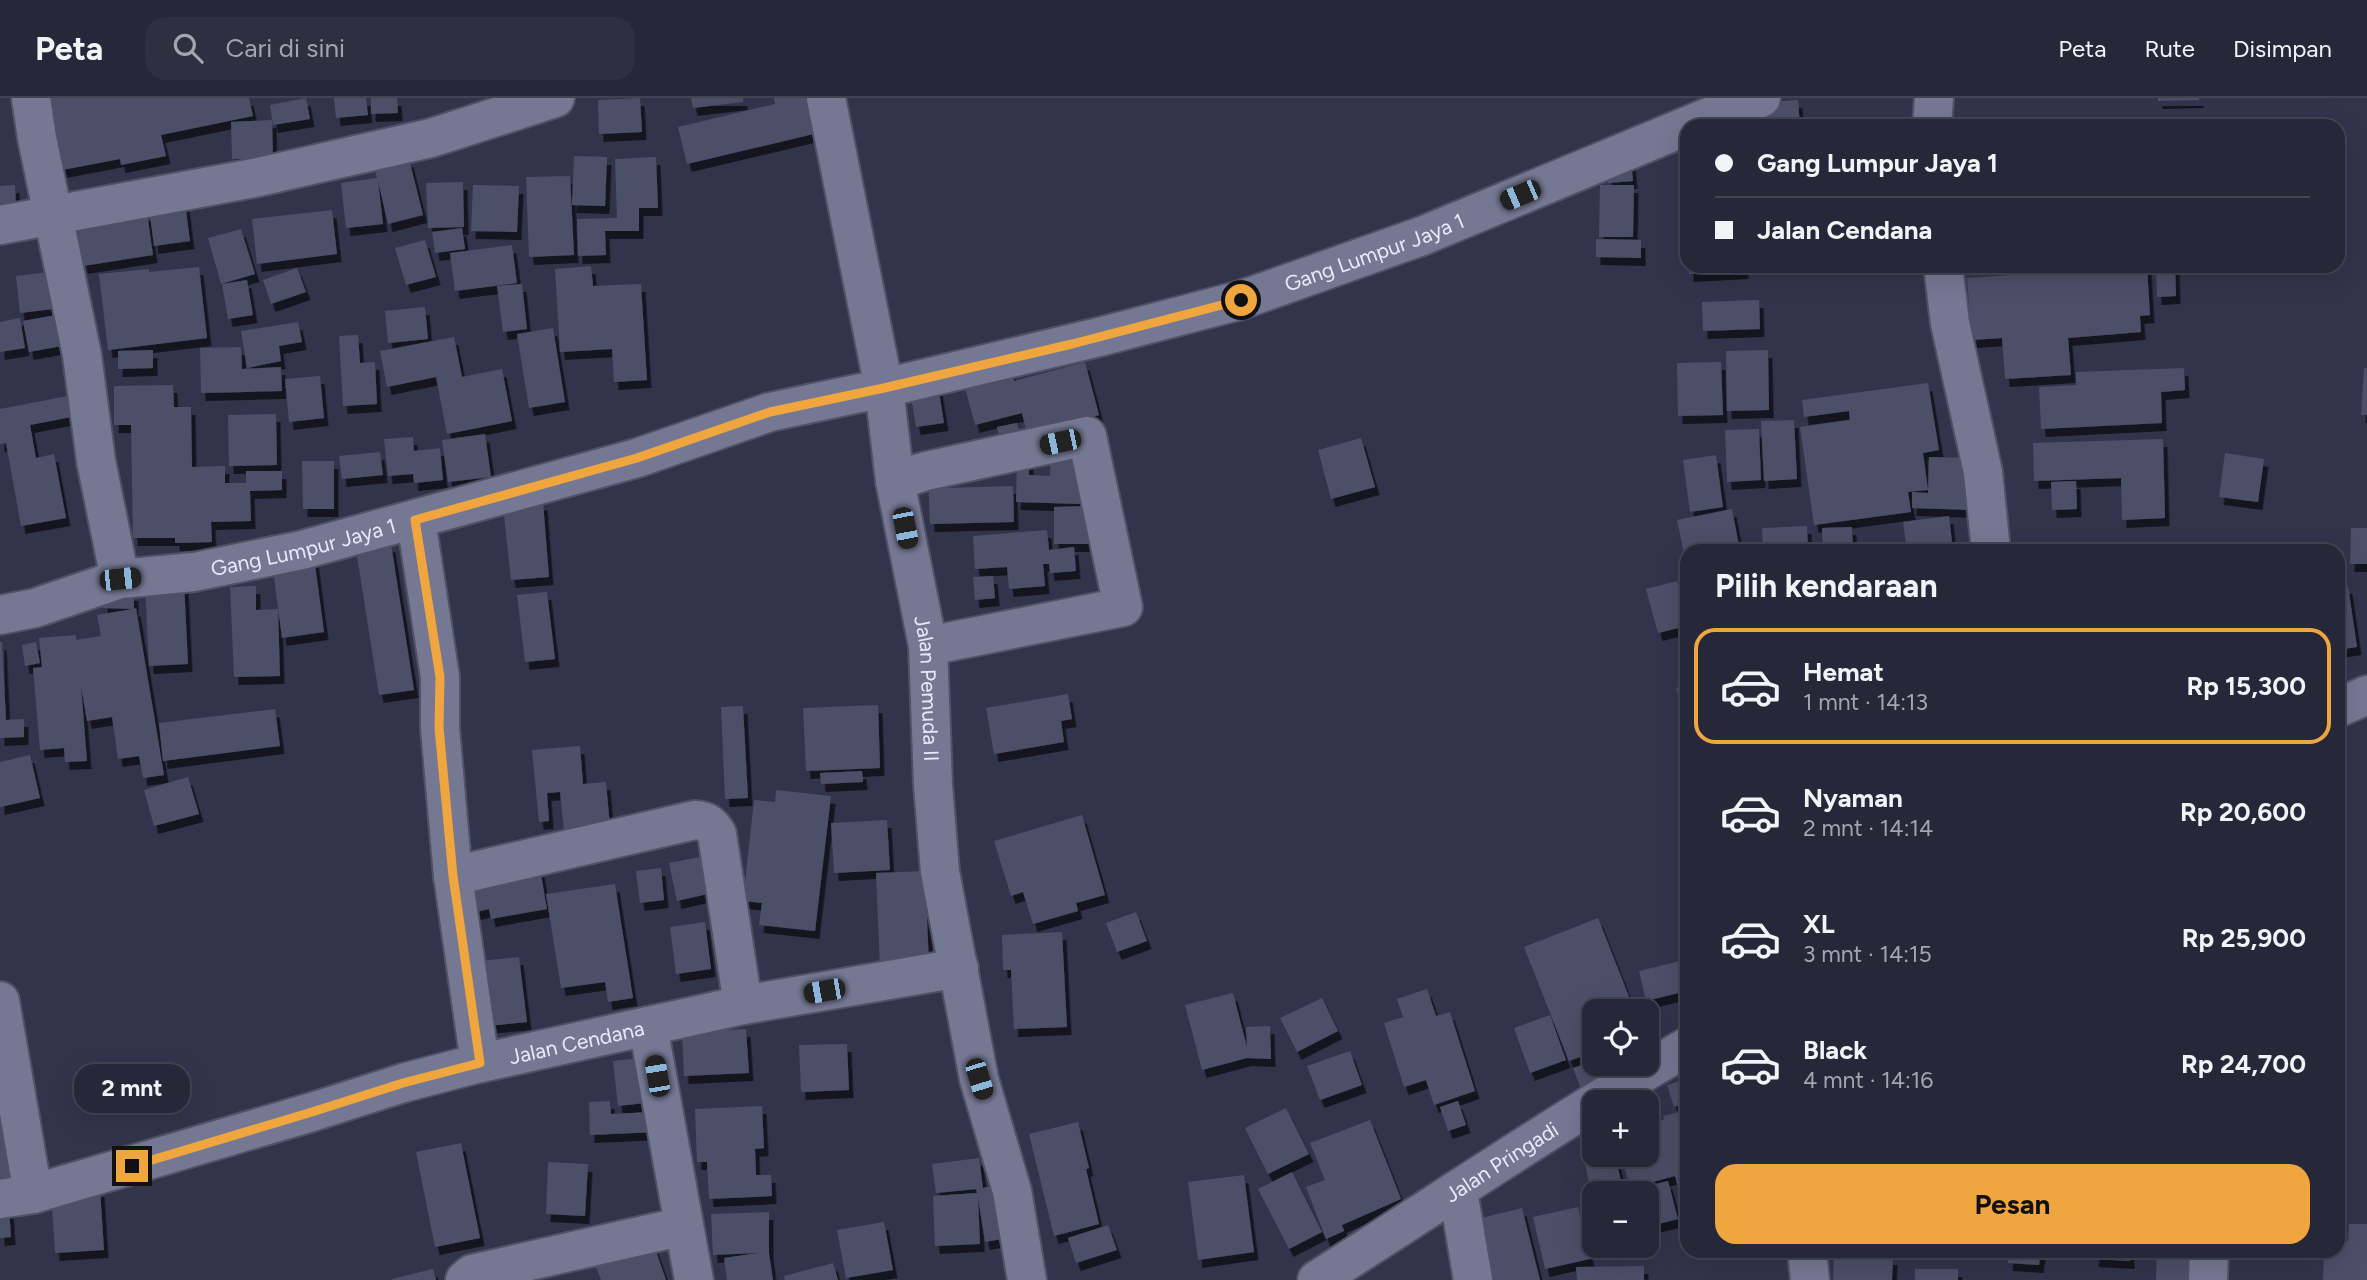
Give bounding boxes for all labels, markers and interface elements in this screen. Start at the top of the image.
search box [145,17,635,80]
text: Peta [35,29,103,68]
icon: search [169,29,207,67]
text: Cari di sini [225,32,345,64]
text: Peta [2058,34,2106,63]
text: Rute [2144,34,2195,63]
text: Disimpan [2233,34,2332,63]
text: Gang Lumpur Jaya 1 [1757,147,1998,179]
car [1497,177,1544,213]
street label: Gang Lumpur Jaya 1 [1281,207,1468,296]
text: Jalan Cendana [1757,214,1932,246]
route start [1225,284,1257,316]
car [1038,427,1083,457]
car [891,505,920,551]
street label: Gang Lumpur Jaya 1 [208,512,399,581]
car [99,566,142,592]
text: Pilih kendaraan [1715,567,1938,605]
street label: Jalan Pemuda II [910,613,945,762]
icon: car [1719,655,1782,718]
text: Hemat [1803,656,1884,688]
text: Rp 15,300 [2187,670,2306,702]
text: 1 mnt · 14:13 [1803,688,1928,716]
icon: car [1719,781,1782,844]
text: Nyaman [1803,782,1903,814]
text: Rp 20,600 [2180,796,2306,828]
text: 2 mnt · 14:14 [1803,814,1933,842]
icon: car [1719,907,1782,970]
text: XL [1803,908,1835,940]
text: Rp 25,900 [2182,922,2306,954]
text: 3 mnt · 14:15 [1803,940,1932,968]
car [802,977,847,1005]
map controls [1582,999,1659,1258]
button: locate [1582,999,1659,1076]
street label: Jalan Cendana [507,1015,646,1069]
icon: car [1719,1033,1782,1096]
text: Black [1803,1034,1867,1066]
text: Rp 24,700 [2181,1048,2306,1080]
car [644,1053,671,1099]
car [963,1056,996,1102]
callout: 2 mnt [74,1065,190,1114]
text: 4 mnt · 14:16 [1803,1066,1933,1094]
text: 2 mnt [101,1074,163,1102]
button: + [1582,1090,1659,1167]
street label: Jalan Pringadi [1440,1116,1563,1207]
route end [116,1150,148,1182]
button: Pesan [1715,1164,2310,1244]
button: − [1582,1181,1659,1258]

